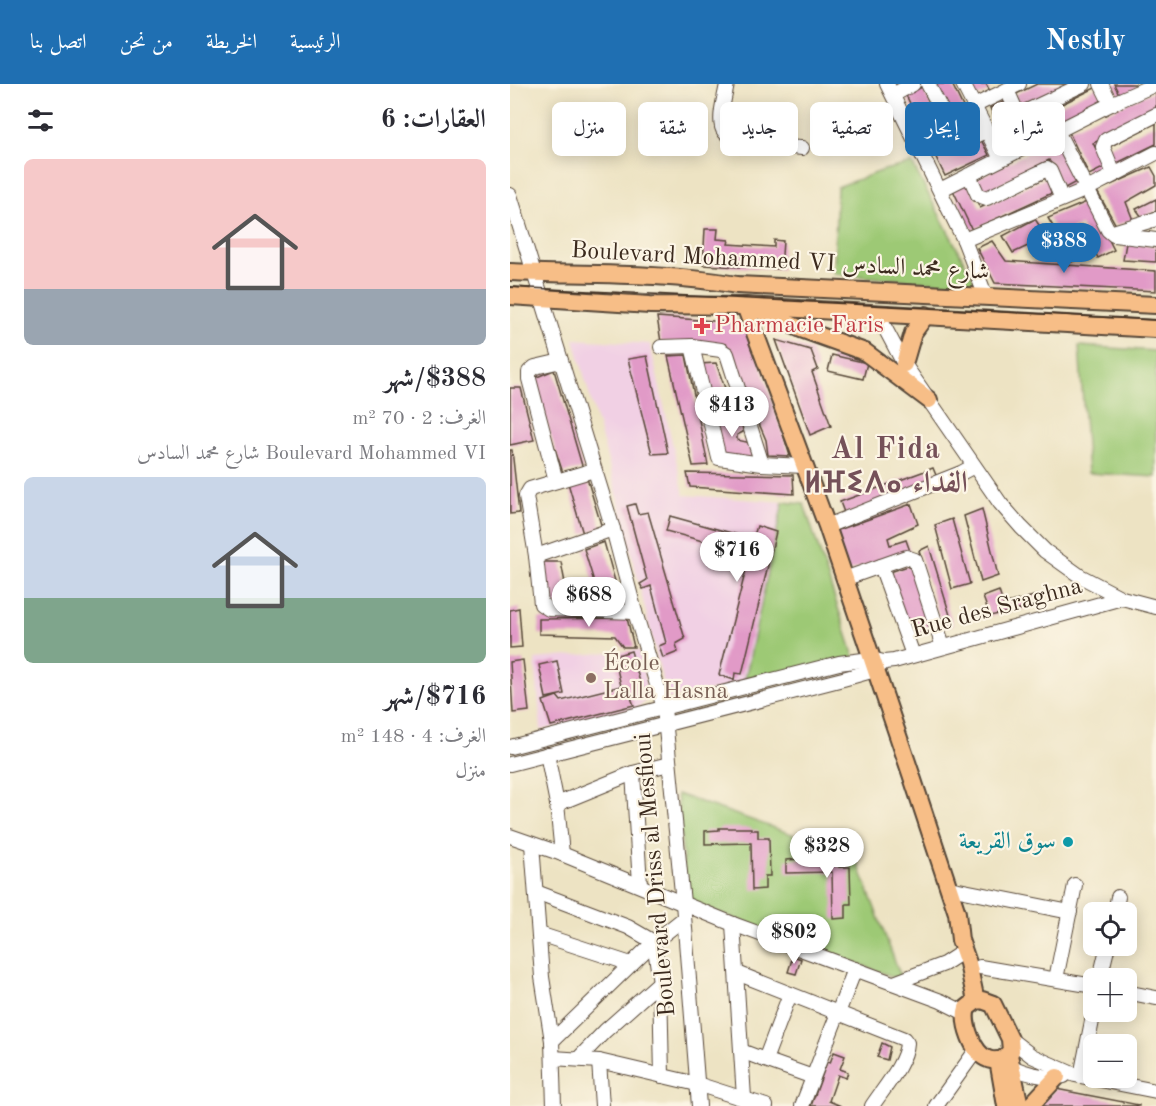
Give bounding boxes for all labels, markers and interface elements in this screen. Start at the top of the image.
text: Nestly [1046,28,1126,56]
text: اتصل بنا [30,32,87,53]
text: من نحن [120,32,173,53]
text: الخريطة [206,32,257,53]
text: الرئيسية [290,32,341,53]
chip: منزل [552,102,626,156]
chip: شقة [638,102,708,156]
chip: جديد [720,102,798,156]
chip: تصفية [810,102,893,156]
chip: إيجار [905,102,980,156]
chip: شراء [992,102,1065,156]
icon: filters [24,104,57,137]
text: العقارات: 6 [381,107,486,133]
icon: home [201,198,309,306]
pin: $388 [1028,223,1100,274]
text: $388 [1041,232,1087,252]
street label: Boulevard Mohammed VI شارع محمد السادس [570,239,990,291]
place label: Pharmacie Faris [714,314,884,338]
marker: Pharmacie Faris [695,319,709,333]
text: $388/شهر [384,366,486,392]
pin: $413 [696,387,768,438]
text: $413 [709,396,755,416]
text: الغرف: 2 · 70 m² [352,409,486,429]
district label: Al Fida ⵍⴼⵉⴷⴰ الفداء [804,435,968,499]
text: Boulevard Mohammed VI شارع محمد السادس [137,444,486,464]
icon: home [201,516,309,624]
pin: $716 [701,532,773,583]
text: $716 [714,541,760,561]
street label: Rue des Sraghna [909,575,1085,643]
pin: $688 [553,577,625,628]
text: $688 [566,586,612,606]
place label: École Lalla Hasna [603,648,729,704]
marker: École Lalla Hasna [584,671,598,685]
text: $716/شهر [384,684,486,710]
text: الغرف: 4 · 148 m² [341,727,486,747]
street label: Boulevard Driss al Mesfioui [632,732,680,1018]
text: منزل [455,762,486,782]
pin: $328 [791,828,863,879]
place label: سوق القريعة [959,830,1056,855]
marker: سوق القريعة [1061,835,1075,849]
text: $328 [804,837,850,857]
map controls [1083,902,1137,1088]
button: locate [1083,902,1137,956]
pin: $802 [758,914,830,965]
text: $802 [771,923,817,943]
button: + [1083,968,1137,1022]
button: − [1083,1034,1137,1088]

